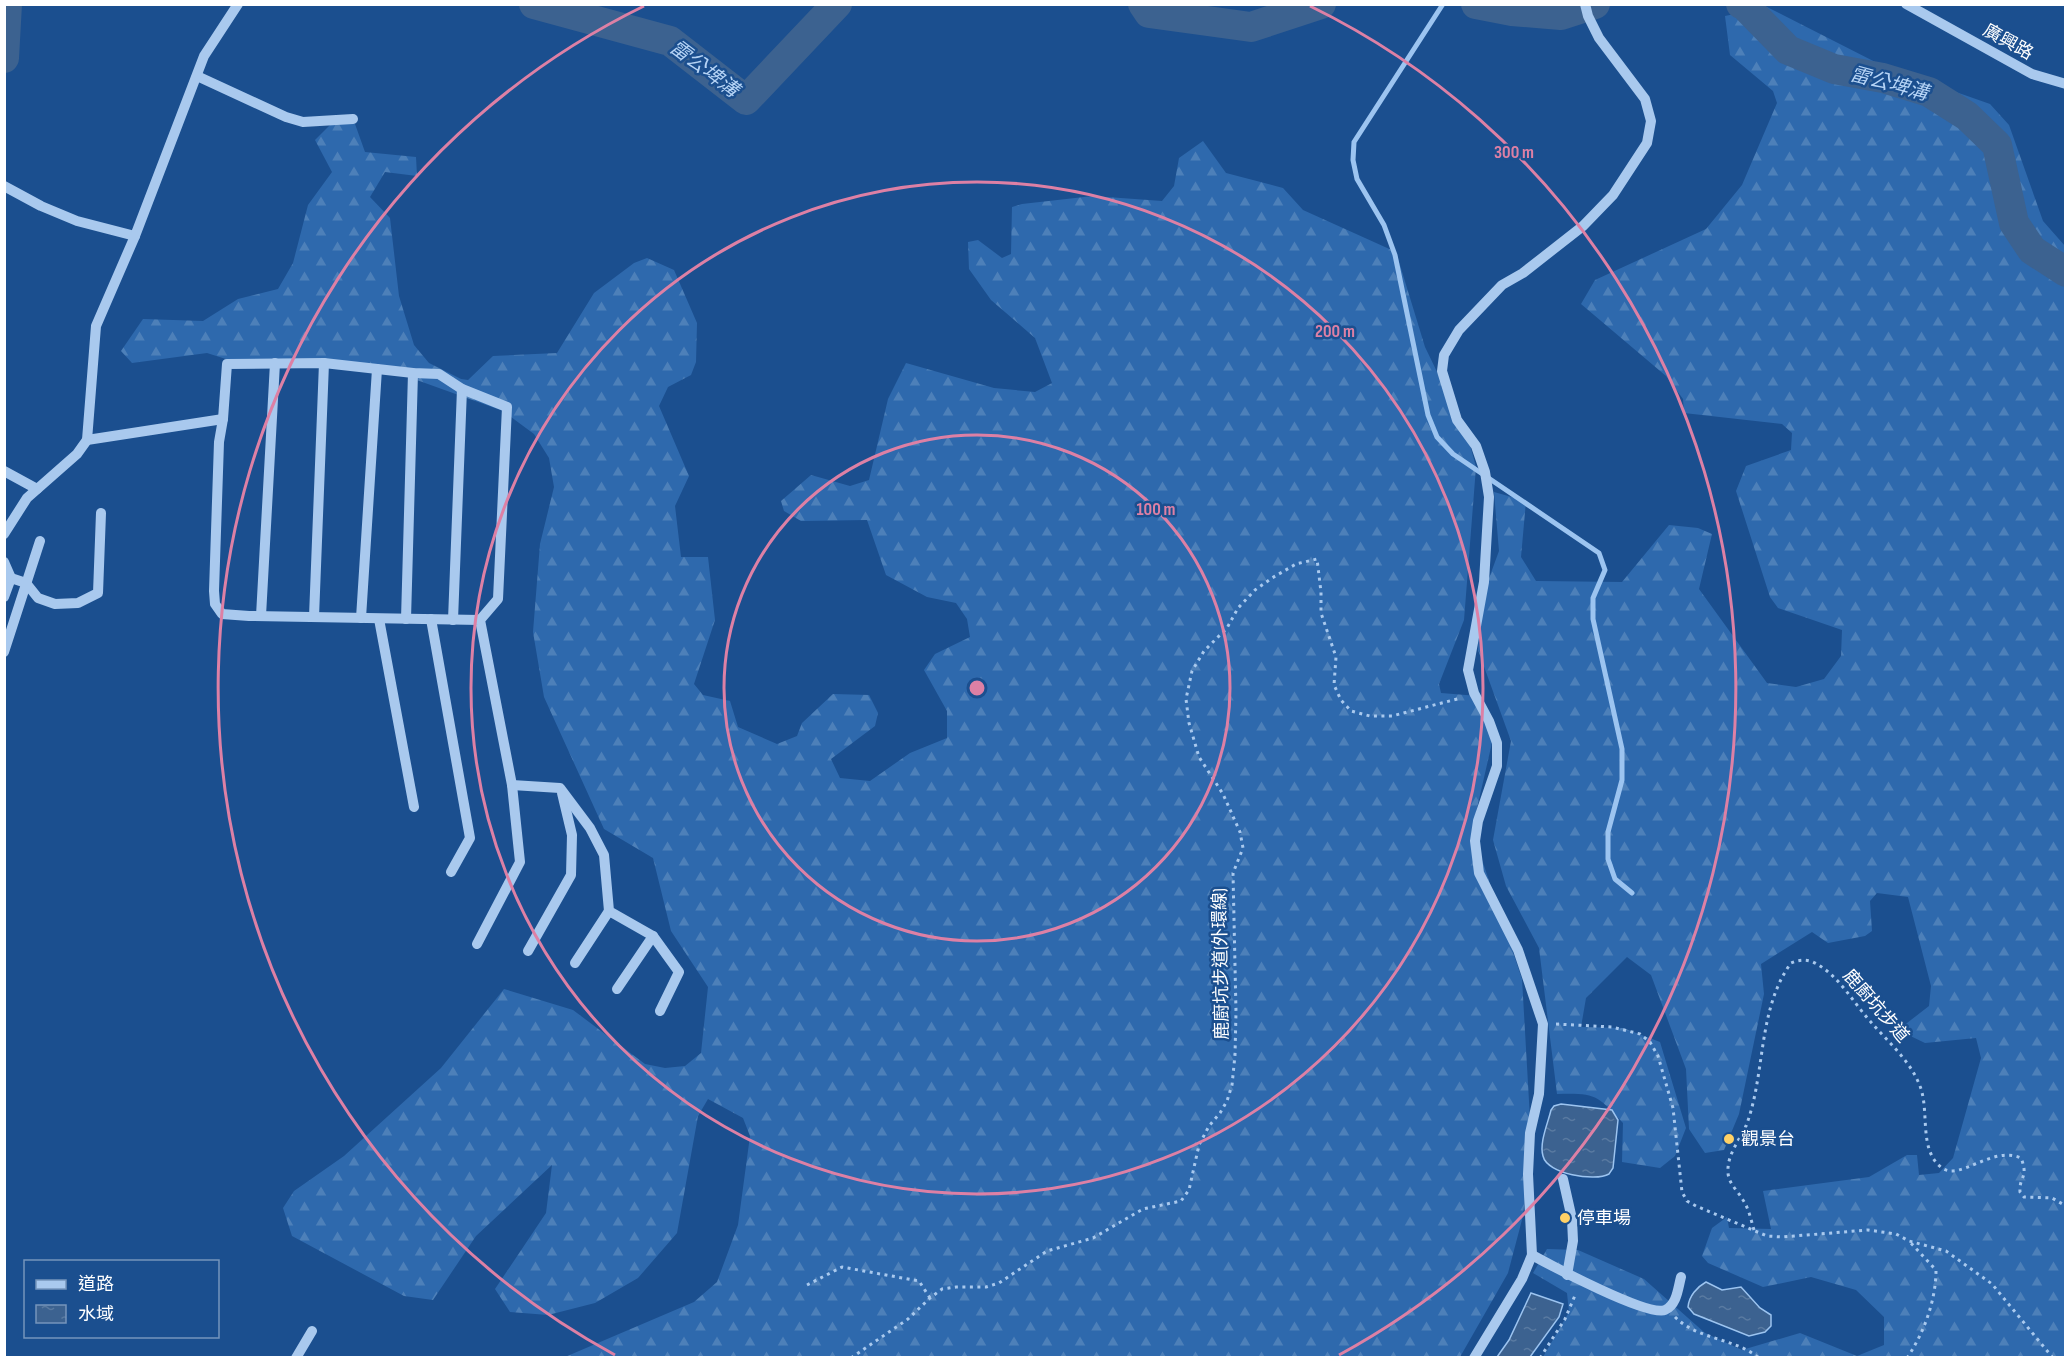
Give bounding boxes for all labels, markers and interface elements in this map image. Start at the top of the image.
street label: 廣興路 [1979,20,2037,64]
water label: 雷公埤溝 [665,35,746,104]
water label: 雷公埤溝 [1847,62,1934,107]
text: 300 m [1494,142,1534,163]
text: 200 m [1315,321,1355,342]
text: 100 m [1137,499,1176,520]
centre of rings [967,678,987,698]
street label: 鹿廚坑步道(外環線) [1209,888,1233,1040]
street label: 鹿廚坑步道 [1839,965,1913,1047]
place label: 觀景台 [1741,1129,1795,1150]
marker: 觀景台 [1722,1132,1736,1146]
place label: 停車場 [1577,1208,1631,1229]
marker: 停車場 [1558,1211,1572,1225]
legend [24,1260,219,1338]
text: 道路 [78,1274,114,1295]
text: 水域 [78,1304,114,1325]

